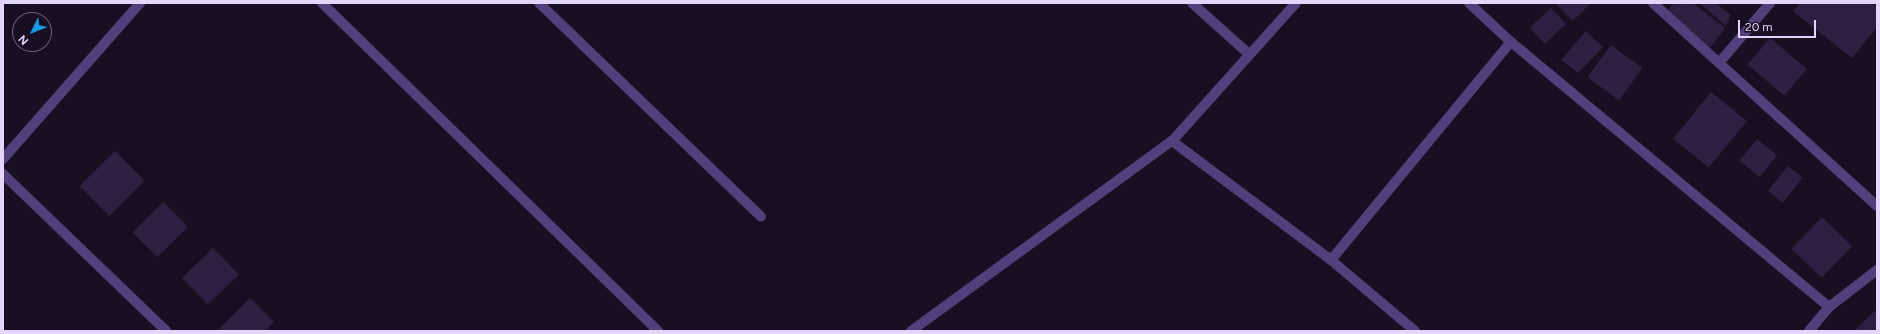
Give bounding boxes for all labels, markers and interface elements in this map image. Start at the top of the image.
north arrow [12,12,52,52]
scale bar [1740,12,1818,38]
text: 20 m [1745,20,1773,34]
text: N [16,32,31,47]

